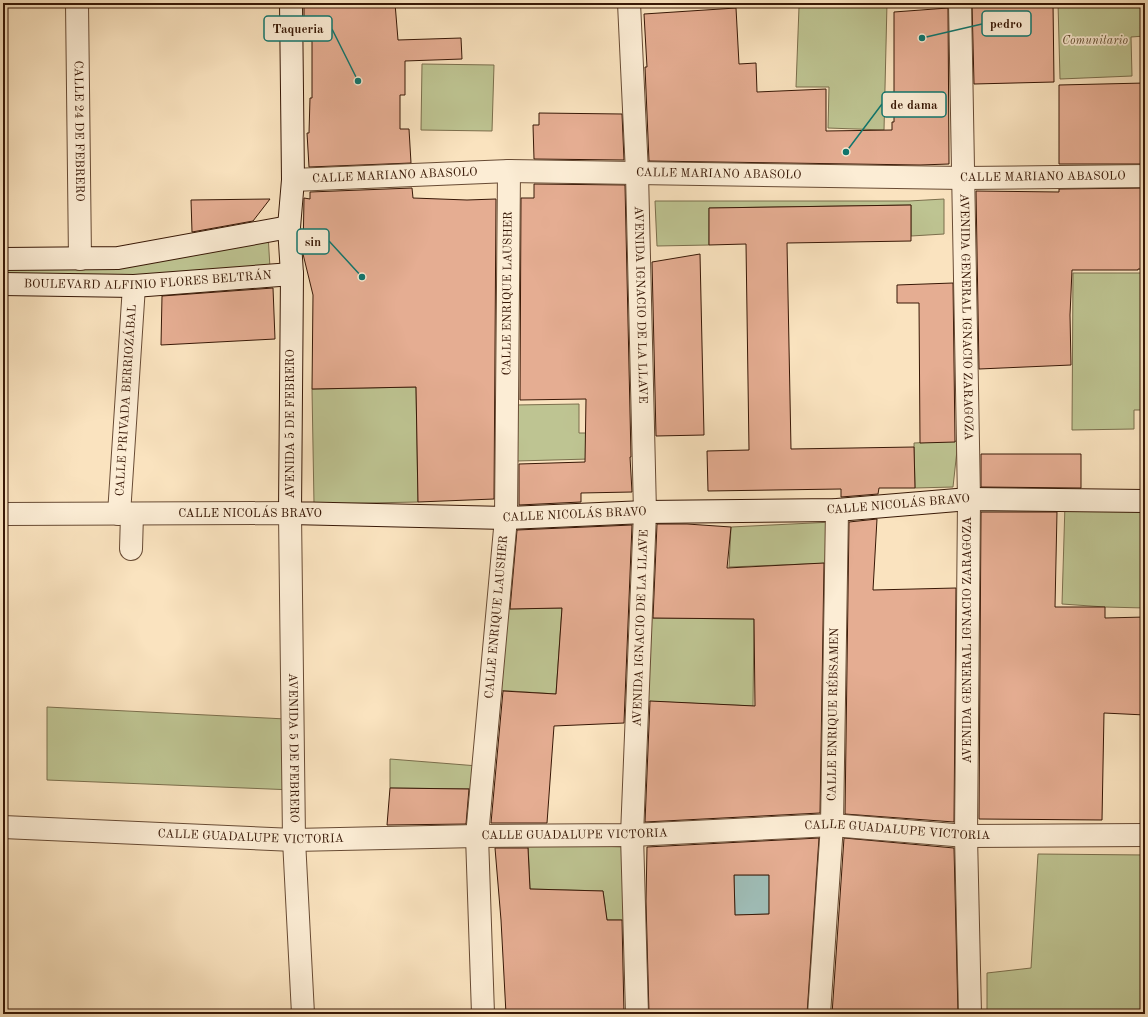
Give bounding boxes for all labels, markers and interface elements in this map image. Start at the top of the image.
callout: pedro [982,11,1031,36]
callout: Taqueria [264,16,332,41]
text: pedro [990,18,1022,31]
text: Taqueria [272,23,324,36]
park label: Comunitario [1062,35,1128,47]
street label: CALLE 24 DE FEBRERO [72,60,85,202]
callout: de dama [882,92,946,117]
text: de dama [890,99,938,112]
street label: CALLE MARIANO ABASOLO [312,166,478,185]
street label: CALLE MARIANO ABASOLO [636,167,802,182]
street label: CALLE MARIANO ABASOLO [960,170,1126,184]
street label: AVENIDA GENERAL IGNACIO ZARAGOZA [957,193,974,441]
street label: AVENIDA IGNACIO DE LA LLAVE [632,206,648,404]
street label: CALLE ENRIQUE LAUSHER [501,211,515,376]
callout: sin [297,229,329,254]
text: sin [305,236,321,249]
street label: BOULEVARD ALFINIO FLORES BELTRÁN [24,267,272,292]
street label: CALLE PRIVADA BERRIOZÁBAL [114,304,139,497]
street label: AVENIDA 5 DE FEBRERO [284,349,297,499]
street label: CALLE NICOLÁS BRAVO [827,493,970,516]
street label: CALLE NICOLÁS BRAVO [178,505,322,520]
street label: CALLE NICOLÁS BRAVO [502,505,647,524]
street label: AVENIDA GENERAL IGNACIO ZARAGOZA [962,517,974,764]
street label: AVENIDA IGNACIO DE LA LLAVE [632,529,650,727]
street label: CALLE ENRIQUE LAUSHER [484,534,510,699]
street label: CALLE ENRIQUE RÉBSAMEN [825,628,841,801]
street label: AVENIDA 5 DE FEBRERO [286,673,300,823]
street label: CALLE GUADALUPE VICTORIA [804,819,990,842]
street label: CALLE GUADALUPE VICTORIA [482,827,668,842]
street label: CALLE GUADALUPE VICTORIA [157,828,344,846]

